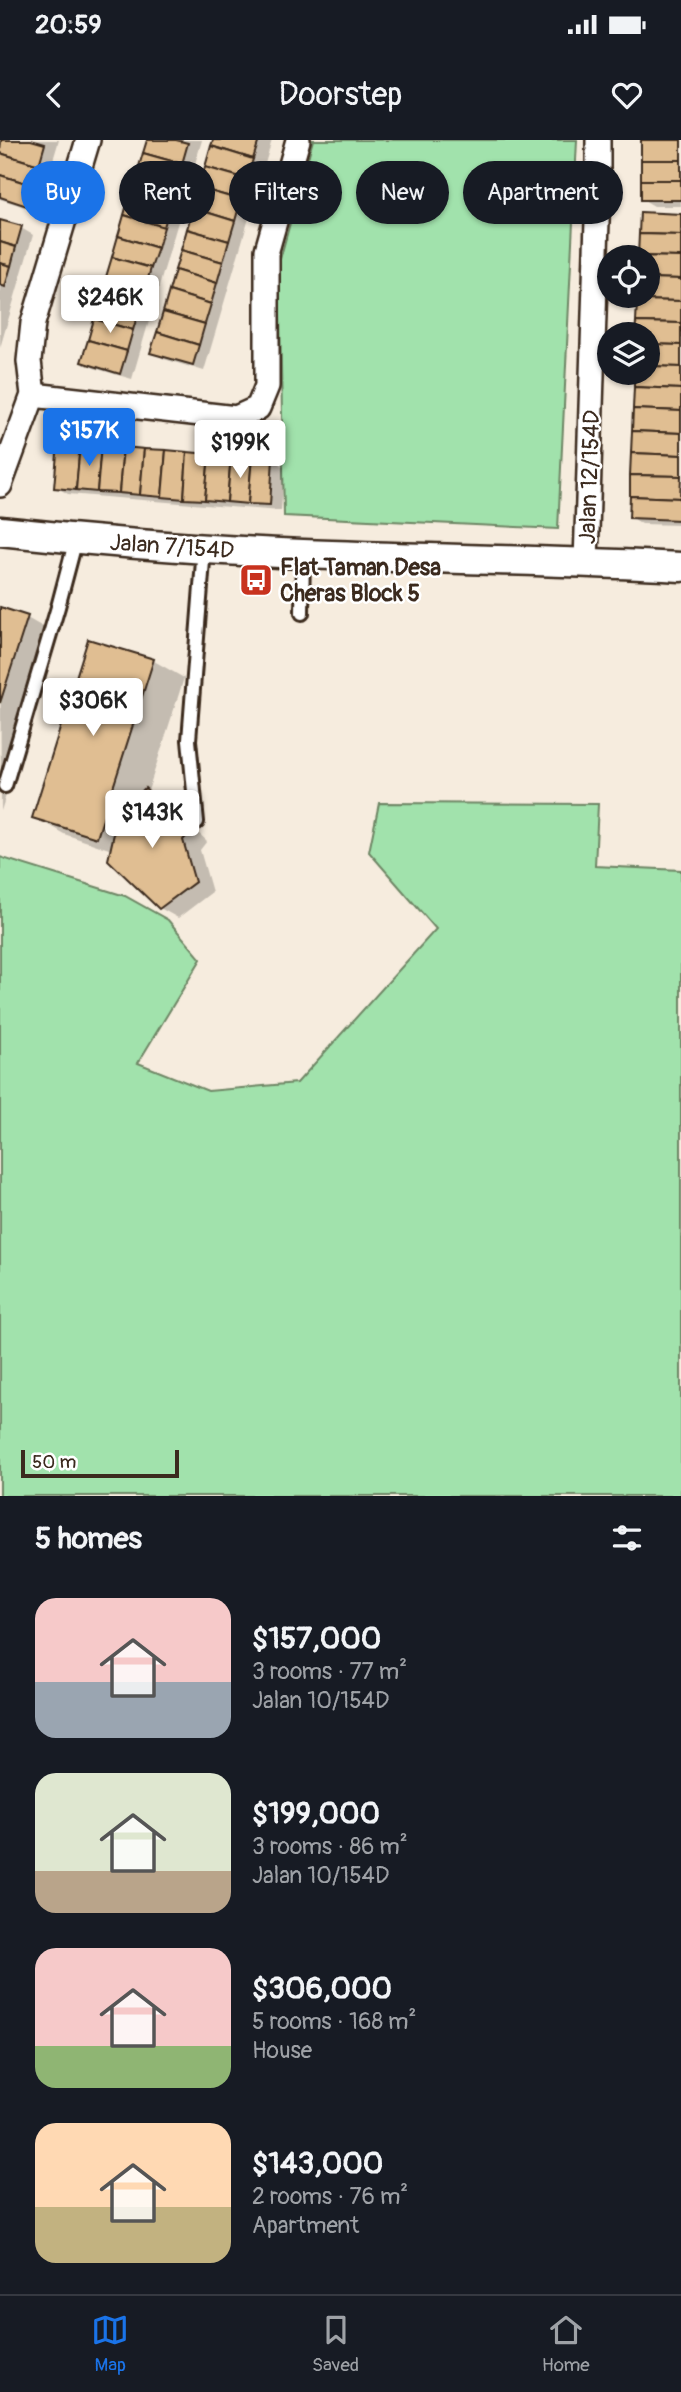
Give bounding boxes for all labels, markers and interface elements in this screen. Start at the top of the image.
text: 20:59 [35,9,102,41]
text: Doorstep [279,75,402,115]
icon: back [35,76,73,114]
icon: heart [608,76,646,114]
chip: Buy [21,161,105,224]
chip: Rent [119,161,215,224]
chip: Filters [229,161,342,224]
chip: New [356,161,449,224]
chip: Apartment [463,161,623,224]
map controls [597,245,660,385]
button: locate [597,245,660,308]
pin: $246K [61,276,159,335]
text: $246K [77,283,143,312]
button: layers [597,322,660,385]
pin: $157K [40,408,138,468]
street label: Jalan 12/154D [573,409,606,545]
text: $157K [59,416,119,445]
pin: $199K [191,420,289,480]
text: $199K [210,428,270,457]
street label: Jalan 7/154D [109,528,235,565]
place label: Flat Taman Desa Cheras Block 5 [280,553,441,608]
bus stop icon: Flat Taman Desa Cheras Block 5 [237,561,275,599]
pin: $306K [44,678,142,738]
text: $306K [59,686,127,715]
pin: $143K [103,790,201,850]
text: $143K [121,798,183,827]
scale bar [21,1447,178,1479]
text: 50 m [32,1450,76,1474]
icon: filters [608,1519,646,1557]
text: 5 homes [35,1520,142,1557]
text: $157,000 [252,1620,381,1657]
icon: home [91,1626,175,1710]
text: 3 rooms · 77 m² [252,1657,407,1686]
text: Jalan 10/154D [252,1686,389,1715]
text: $199,000 [252,1795,380,1832]
icon: home [91,1801,175,1885]
text: 3 rooms · 86 m² [252,1832,408,1861]
text: Jalan 10/154D [252,1861,389,1890]
text: $306,000 [252,1970,392,2007]
icon: home [91,1976,175,2060]
text: 5 rooms · 168 m² [252,2007,416,2036]
text: House [252,2036,312,2065]
text: $143,000 [252,2145,383,2182]
icon: home [91,2151,175,2235]
text: 2 rooms · 76 m² [252,2182,408,2211]
text: Apartment [252,2211,359,2240]
tab: Map [91,2311,129,2377]
tab: Saved [312,2311,359,2377]
tab: Home [542,2311,590,2377]

